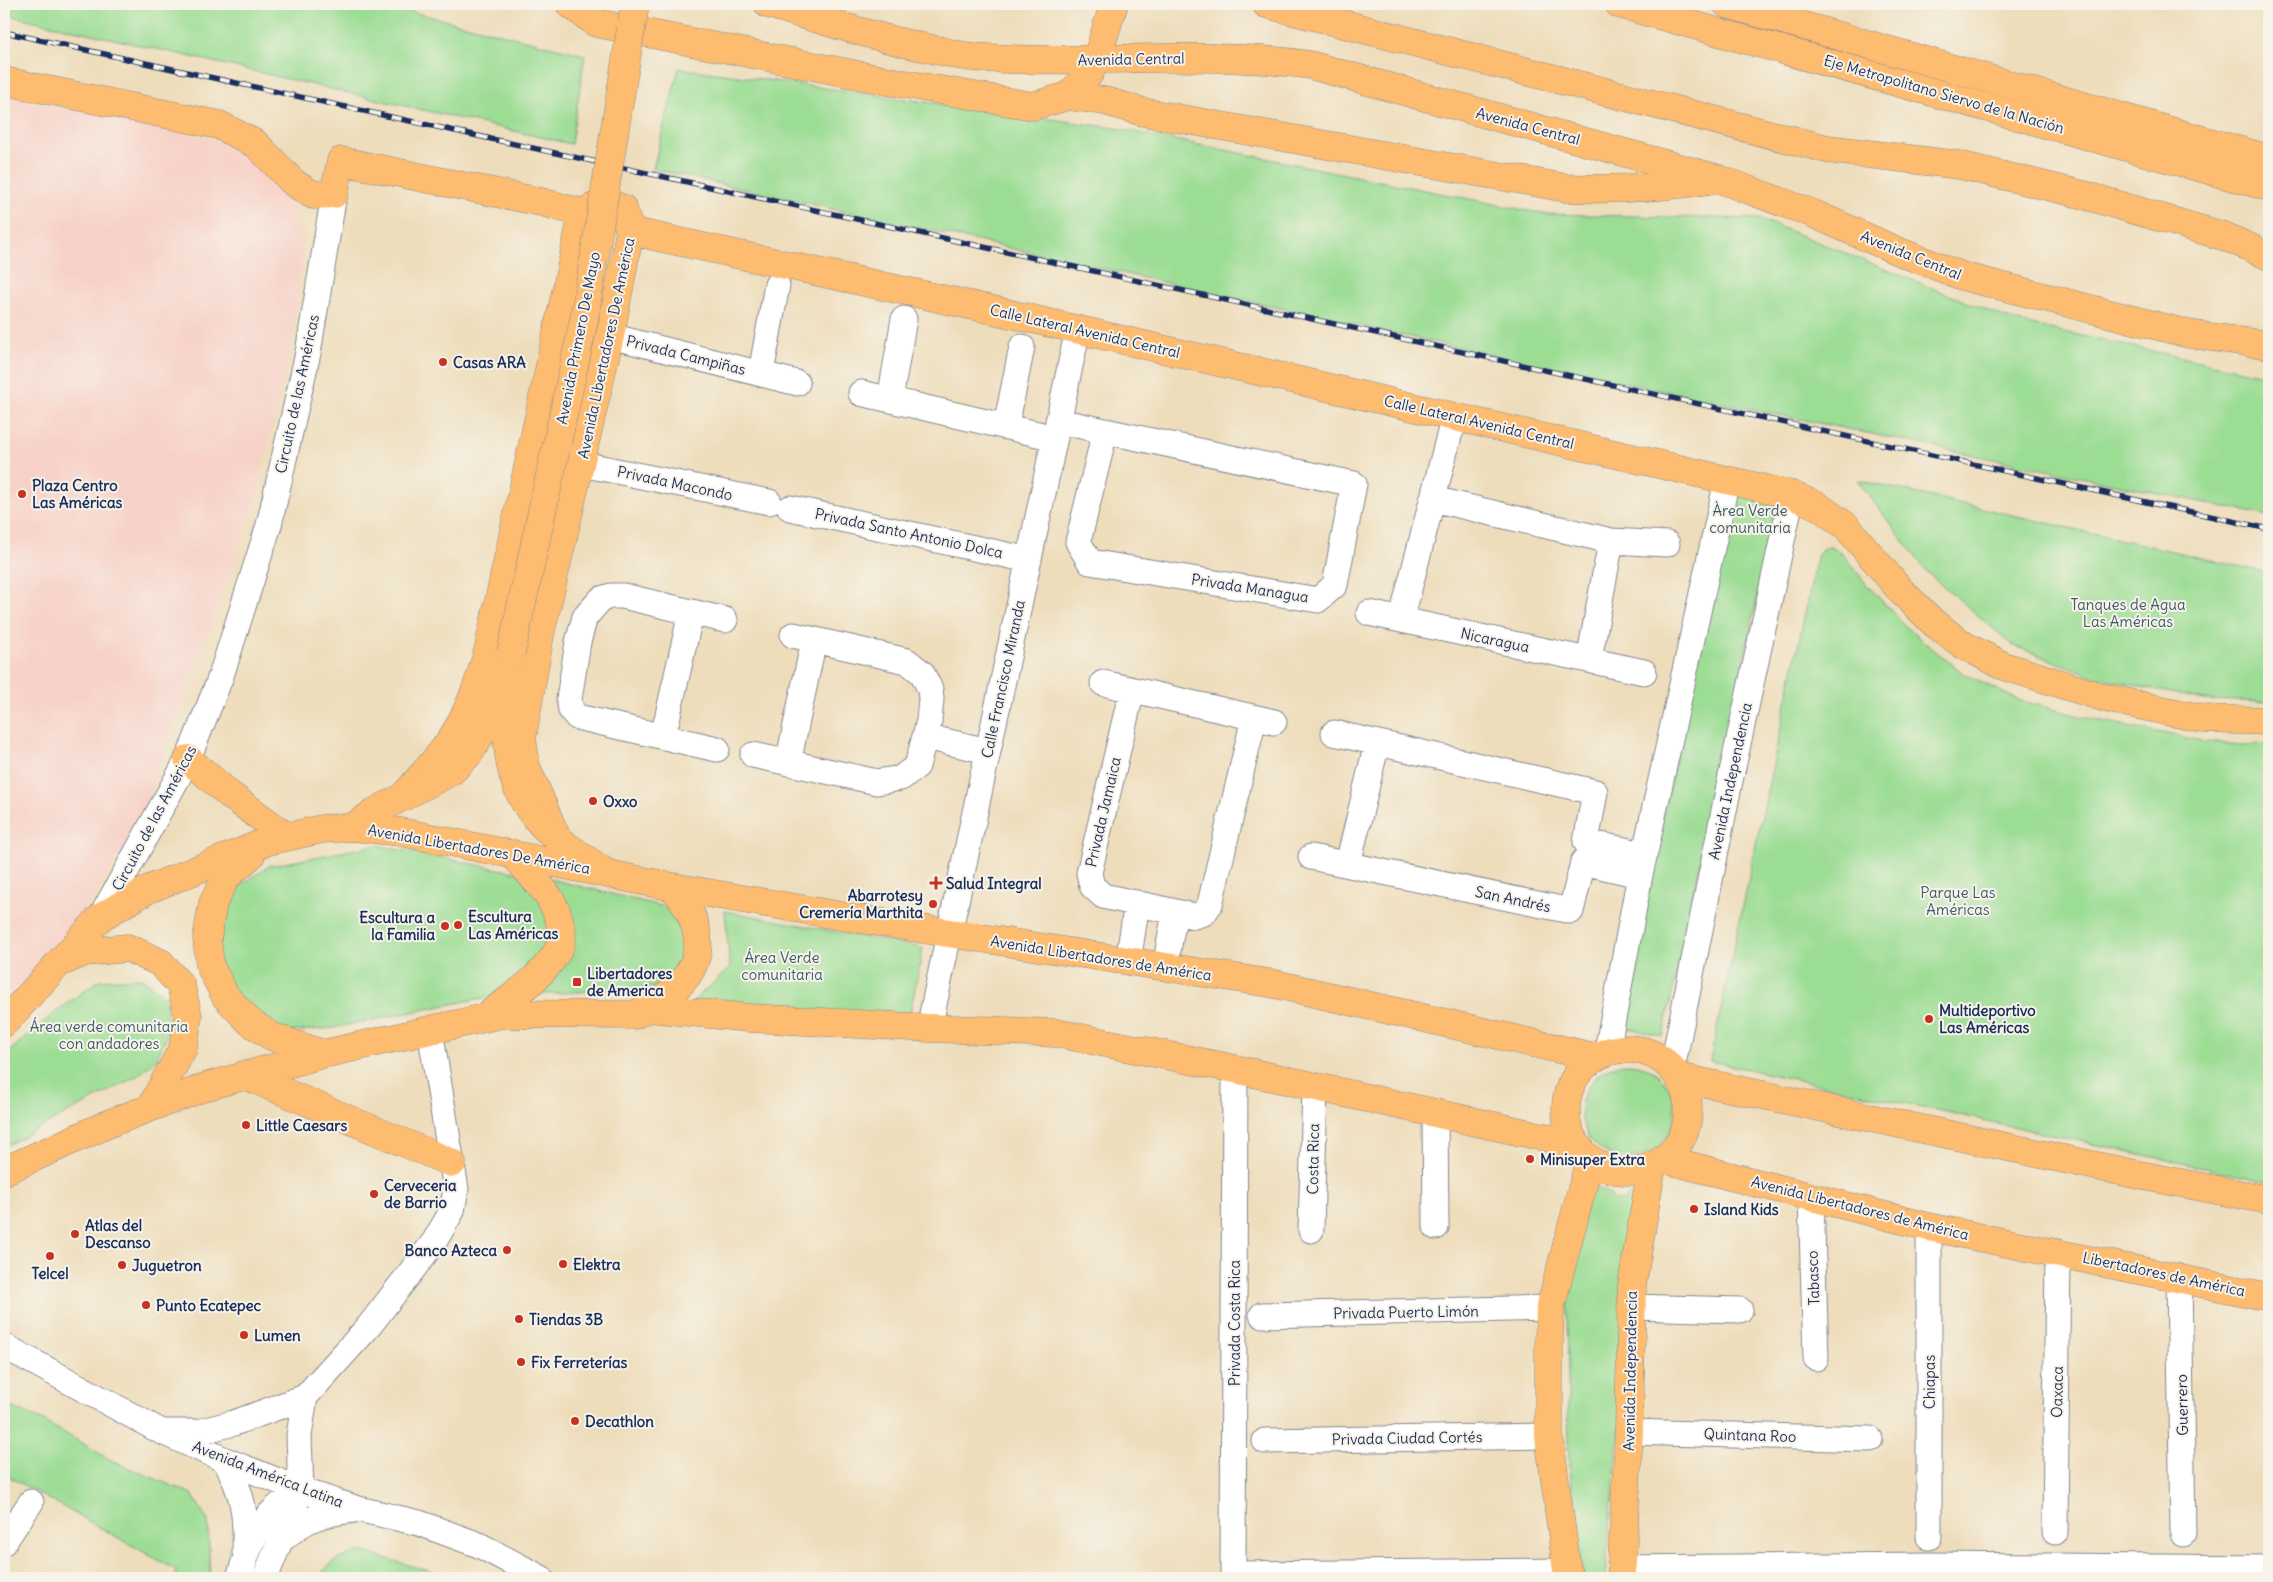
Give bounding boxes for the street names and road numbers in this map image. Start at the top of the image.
street label: Avenida Central [1077,49,1185,69]
street label: Eje Metropolitano Siervo de la Nación [1822,50,2067,138]
street label: Avenida Central [1474,103,1582,149]
street label: Avenida Central [1858,226,1964,284]
street label: Avenida Libertadores De América [573,235,639,460]
street label: Avenida Primero De Mayo [552,250,604,426]
street label: Calle Lateral Avenida Central [988,300,1182,362]
street label: Circuito de las Américas [271,313,323,475]
street label: Privada Campiñas [624,331,748,379]
street label: Calle Lateral Avenida Central [1382,391,1576,453]
street label: Privada Macondo [616,461,734,505]
street label: Privada Santo Antonio Dolca [813,504,1005,562]
street label: Privada Managua [1190,569,1310,607]
street label: Calle Francisco Miranda [977,598,1029,760]
street label: Nicaragua [1459,623,1532,657]
street label: Avenida Independencia [1704,700,1756,861]
street label: Circuito de las Américas [108,742,200,894]
street label: Privada Jamaica [1081,755,1125,869]
street label: Avenida Libertadores De América [366,820,592,878]
street label: San Andrés [1473,882,1553,916]
street label: Avenida Libertadores de América [989,931,1213,985]
street label: Costa Rica [1303,1123,1323,1195]
street label: Avenida Libertadores de América [1749,1172,1971,1244]
street label: Libertadores de América [2081,1247,2247,1301]
street label: Tabasco [1803,1250,1823,1306]
street label: Privada Costa Rica [1225,1259,1244,1386]
street label: Avenida Independencia [1619,1290,1641,1451]
street label: Privada Puerto Limón [1333,1301,1479,1323]
street label: Chiapas [1920,1355,1939,1409]
street label: Oaxaca [2047,1365,2067,1418]
street label: Guerrero [2172,1374,2192,1436]
street label: Quintana Roo [1703,1424,1797,1446]
street label: Privada Ciudad Cortés [1331,1427,1483,1449]
street label: Avenida América Latina [190,1436,347,1512]

